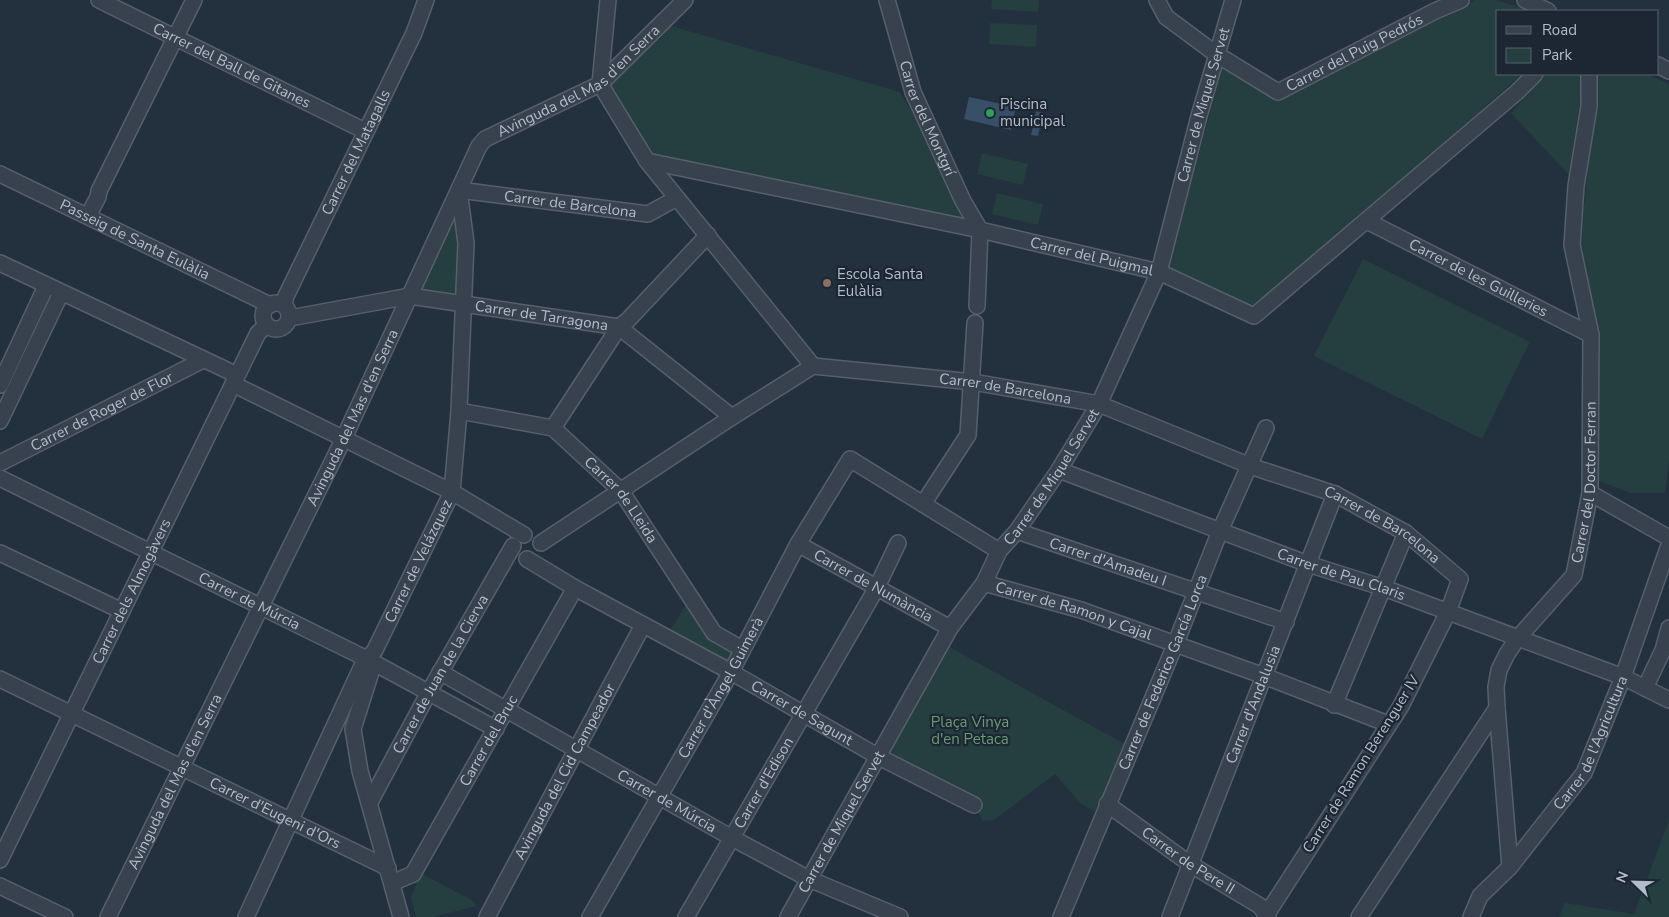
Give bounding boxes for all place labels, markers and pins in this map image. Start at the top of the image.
place label: Piscina municipal [1000,94,1065,131]
marker: Piscina municipal [984,107,996,119]
place label: Escola Santa Eulàlia [837,264,923,301]
marker: Escola Santa Eulàlia [821,277,833,289]

